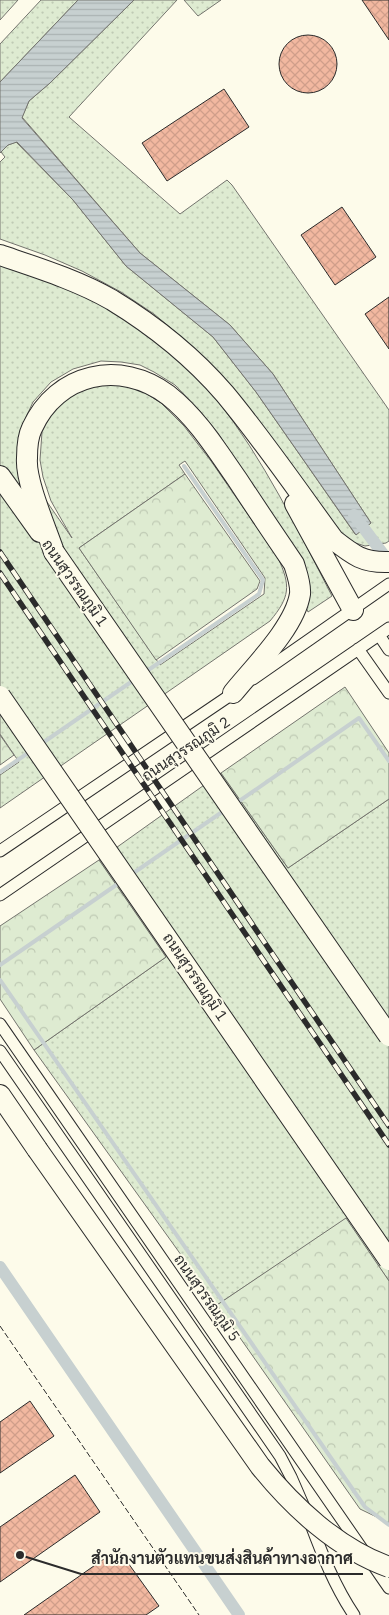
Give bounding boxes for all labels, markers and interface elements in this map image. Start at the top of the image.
street label: ถนนสุวรรณภูมิ 1 [37,535,112,631]
street label: ถนนสุวรรณภูมิ 2 [138,712,235,787]
street label: ถนนสุวรรณภูมิ 1 [157,929,232,1026]
street label: ถนนสุวรรณภูมิ 5 [169,1250,244,1346]
callout: สำนักงานตัวแทนขนส่งสินค้าทางอากาศ [81,1543,363,1574]
text: สำนักงานตัวแทนขนส่งสินค้าทางอากาศ [91,1547,353,1568]

